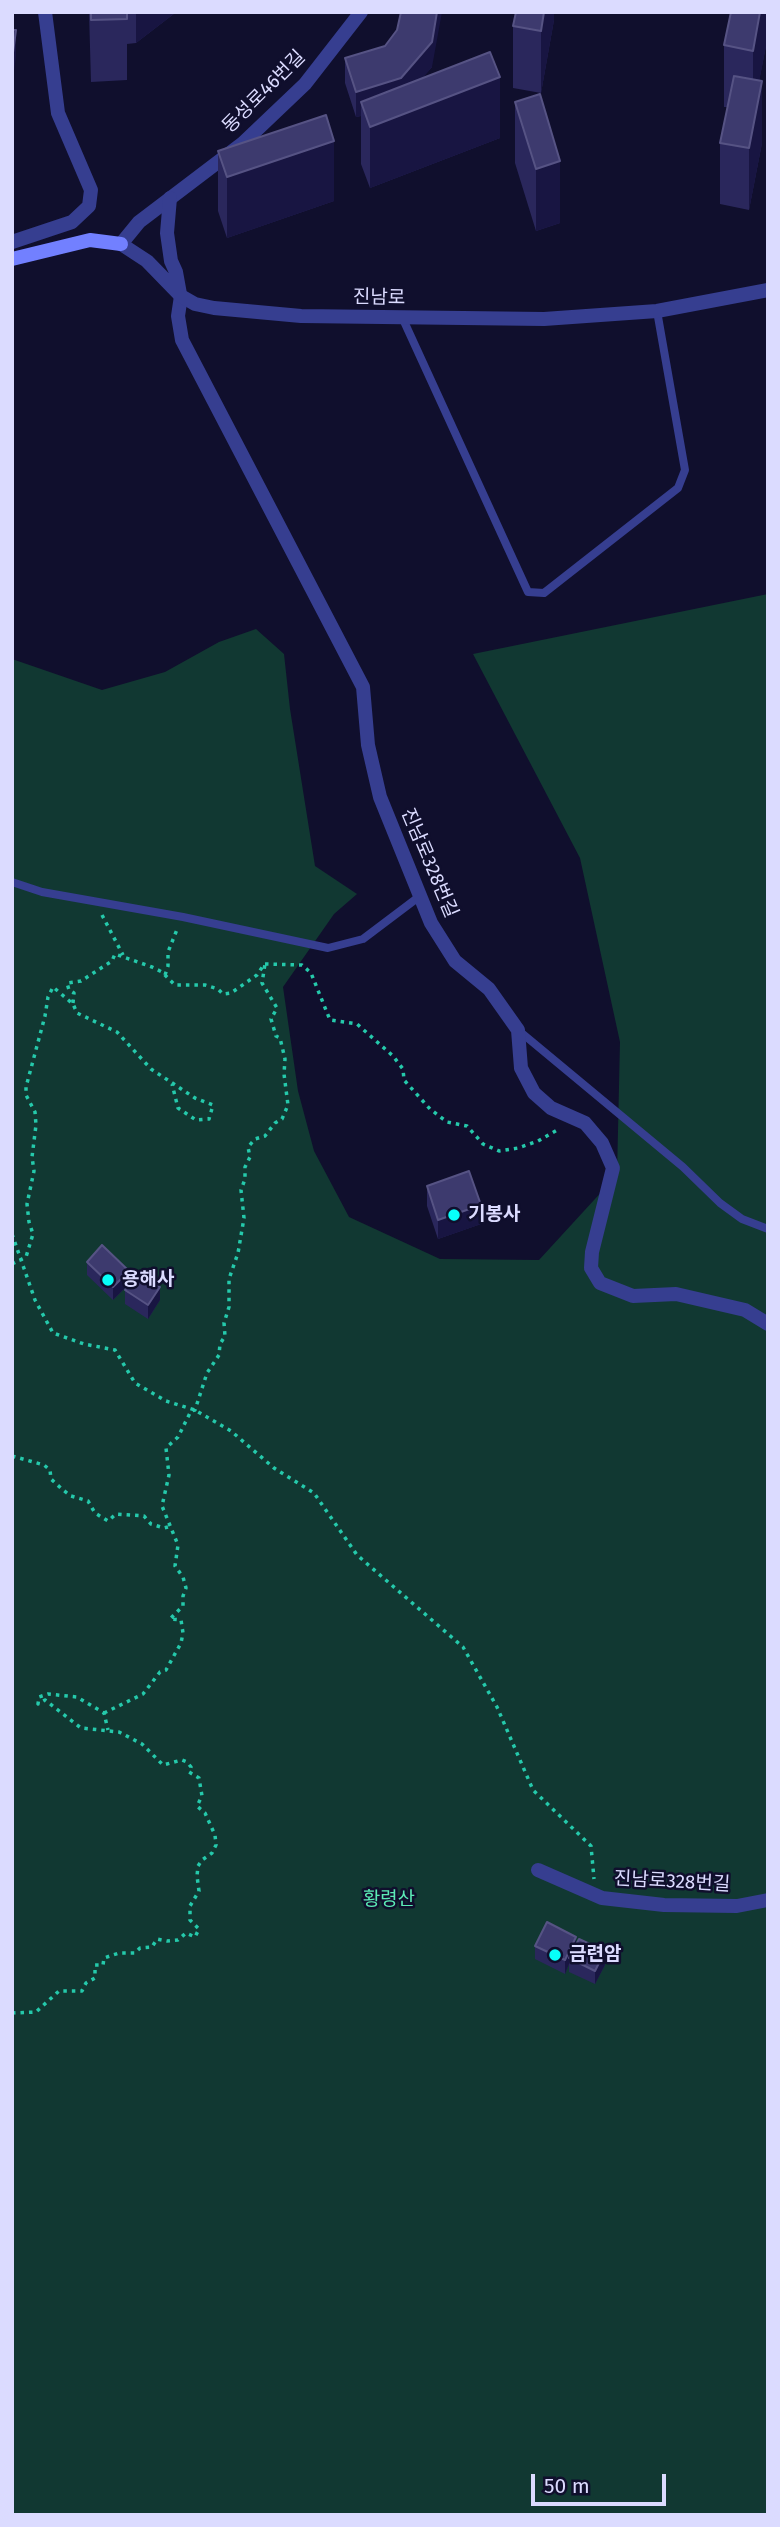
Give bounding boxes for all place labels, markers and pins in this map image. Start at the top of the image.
place label: 기봉사 [468,1204,520,1226]
marker: 기봉사 [446,1207,462,1223]
place label: 용해사 [122,1269,174,1291]
marker: 용해사 [100,1272,116,1288]
place label: 금련암 [569,1944,621,1966]
marker: 금련암 [547,1947,563,1963]

